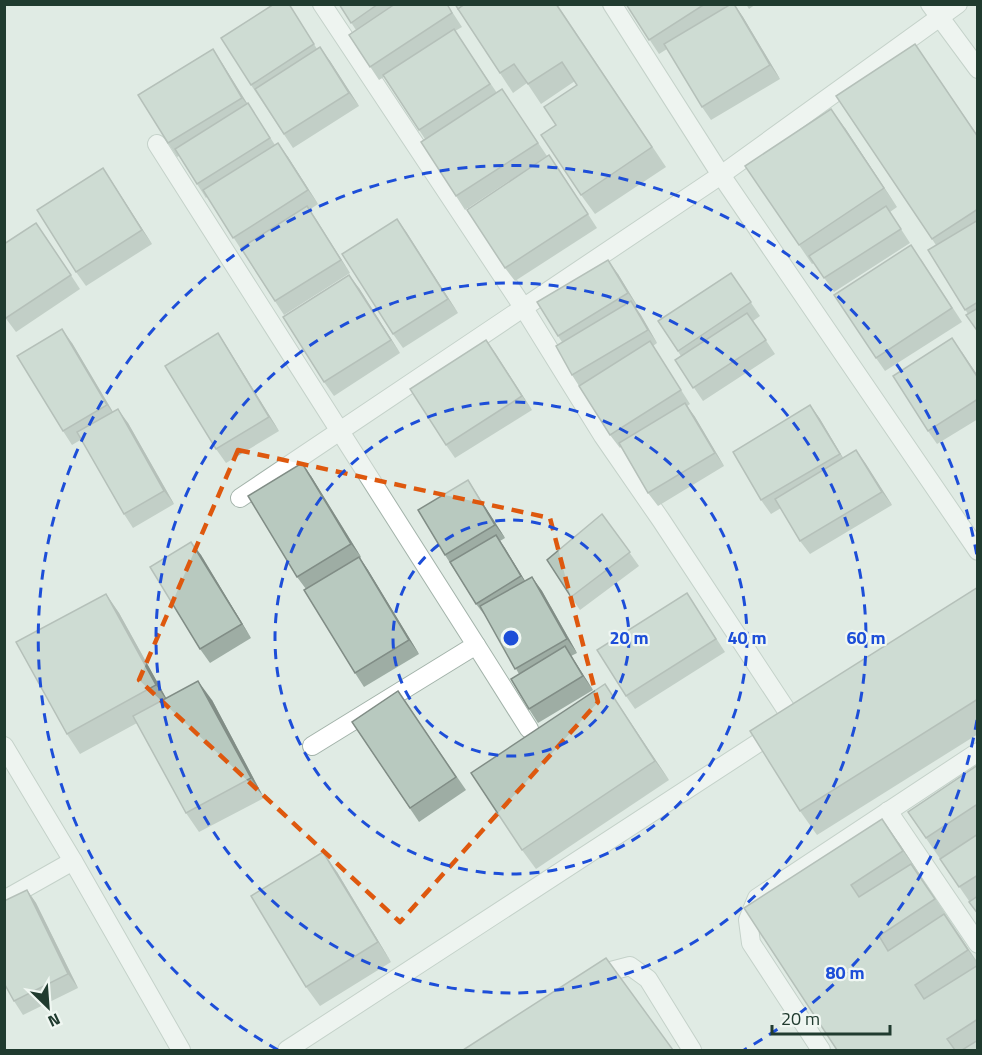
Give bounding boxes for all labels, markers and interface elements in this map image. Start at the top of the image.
text: 20 m [609,624,649,651]
text: 40 m [727,624,767,651]
text: 60 m [846,624,886,651]
centre of rings [501,628,521,648]
text: 80 m [825,959,865,986]
north arrow [18,977,78,1037]
scale bar [772,998,890,1036]
text: 20 m [781,1005,820,1032]
text: N [44,1007,64,1034]

